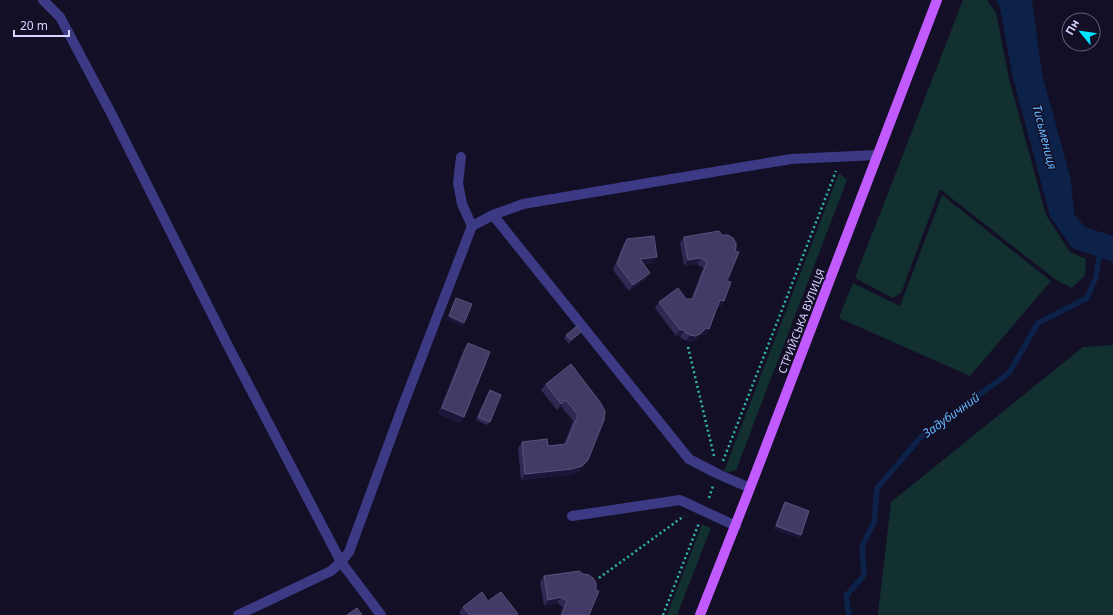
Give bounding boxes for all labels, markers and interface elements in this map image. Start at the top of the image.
scale bar [14,12,69,38]
north arrow [1061,12,1101,52]
text: Пн [1061,16,1082,37]
text: 20 m [20,17,48,34]
water label: Тисьмениця [1029,103,1061,171]
street label: СТРИЙСЬКА ВУЛИЦЯ [774,266,828,376]
water label: Задубичний [918,389,983,442]

